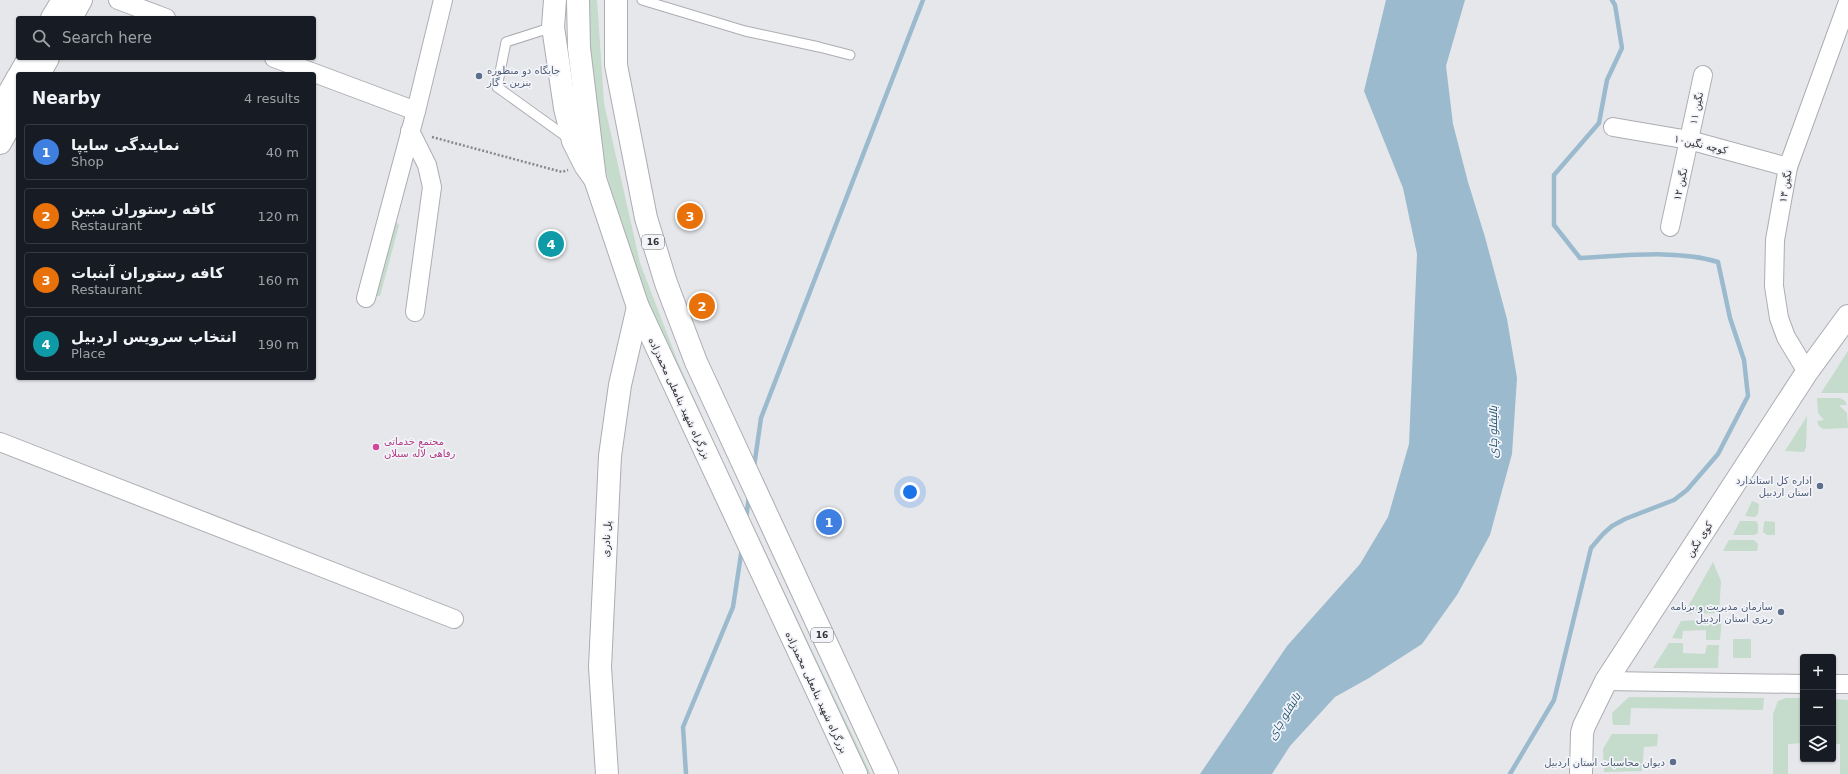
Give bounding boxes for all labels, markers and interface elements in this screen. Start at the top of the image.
search box [16,16,316,60]
icon: search [30,27,52,49]
text: Search here [62,29,152,47]
place label: جایگاه دو منظوره بنزین - گاز [486,65,560,88]
marker: جایگاه دو منظوره بنزین - گاز [474,71,484,81]
text: Nearby [32,88,101,108]
text: 4 results [244,91,300,106]
street label: نگین ۱۱ [1688,91,1705,125]
street label: کوچه نگین۱۰ [1673,133,1729,156]
text: نمایندگی سایپا [71,136,180,154]
text: 1 [41,145,51,160]
text: 40 m [266,145,299,160]
text: Shop [71,154,104,169]
street label: نگین ۱۲ [1671,167,1690,201]
street label: نگین ۱۳ [1777,169,1794,203]
text: کافه رستوران مبین [71,200,215,218]
pin: 3 [677,201,703,231]
text: 2 [41,209,51,224]
text: 120 m [257,209,299,224]
text: Restaurant [71,218,142,233]
pin: 4 [538,229,564,259]
road number: 16 [642,235,664,249]
text: کافه رستوران آبنبات [71,264,224,282]
text: 3 [41,273,51,288]
text: 160 m [257,273,299,288]
text: Restaurant [71,282,142,297]
pin: 2 [689,291,715,321]
text: انتخاب سرویس اردبیل [71,328,237,346]
street label: بزرگراه شهید بنامعلی محمدزاده [646,336,713,461]
text: 4 [41,337,51,352]
text: 190 m [257,337,299,352]
text: Place [71,346,106,361]
water label: بالیقلو چای [1487,405,1501,458]
place label: مجتمع خدماتی رفاهی لاله سبلان [384,436,456,459]
marker: مجتمع خدماتی رفاهی لاله سبلان [371,442,381,452]
place label: اداره کل استاندارد استان اردبیل [1736,475,1812,498]
marker: اداره کل استاندارد استان اردبیل [1815,481,1825,491]
your location [900,482,920,502]
pin: 1 [816,507,842,537]
street label: کوی نگین [1684,519,1715,559]
street label: پل نادری [600,520,614,558]
place label: سازمان مدیریت و برنامه ریزی استان اردبیل [1670,601,1773,624]
marker: سازمان مدیریت و برنامه ریزی استان اردبیل [1776,607,1786,617]
road number: 16 [811,628,833,642]
street label: بزرگراه شهید بنامعلی محمدزاده [783,630,850,755]
map controls [1800,654,1836,762]
button: + [1800,654,1836,690]
water label: بالیقلو چای [1265,690,1305,742]
button: − [1800,690,1836,726]
button: layers [1800,726,1836,762]
place label: دیوان محاسبات استان اردبیل [1544,757,1665,768]
marker: دیوان محاسبات استان اردبیل [1668,757,1678,767]

